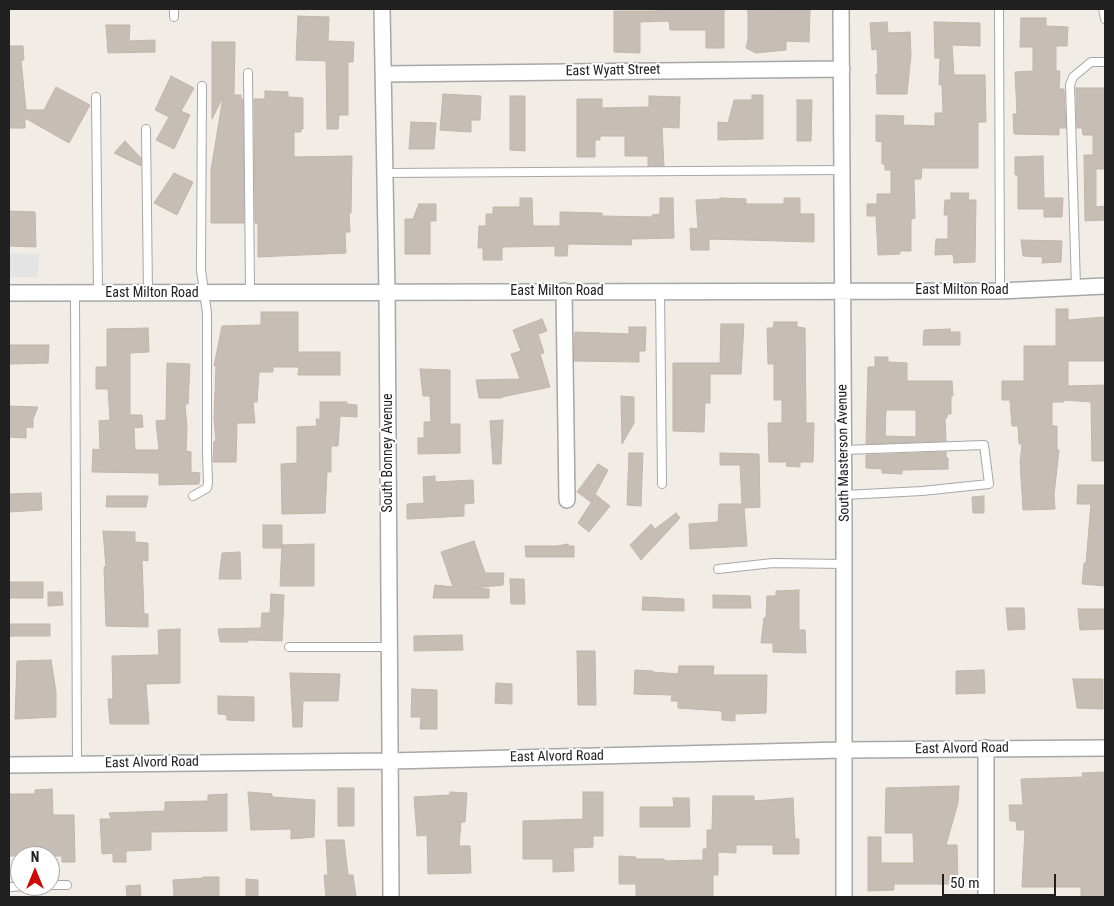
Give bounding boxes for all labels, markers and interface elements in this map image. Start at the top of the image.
street label: East Wyatt Street [565,62,661,80]
street label: East Milton Road [915,282,1009,298]
street label: East Milton Road [510,283,604,299]
street label: East Milton Road [105,285,199,301]
street label: South Masterson Avenue [834,384,854,522]
street label: South Bonney Avenue [380,393,396,513]
street label: East Alvord Road [915,740,1009,758]
street label: East Alvord Road [510,748,604,766]
street label: East Alvord Road [105,754,199,772]
north arrow [10,846,60,896]
text: N [31,849,39,865]
scale bar [944,864,1058,896]
text: 50 m [950,874,980,892]

